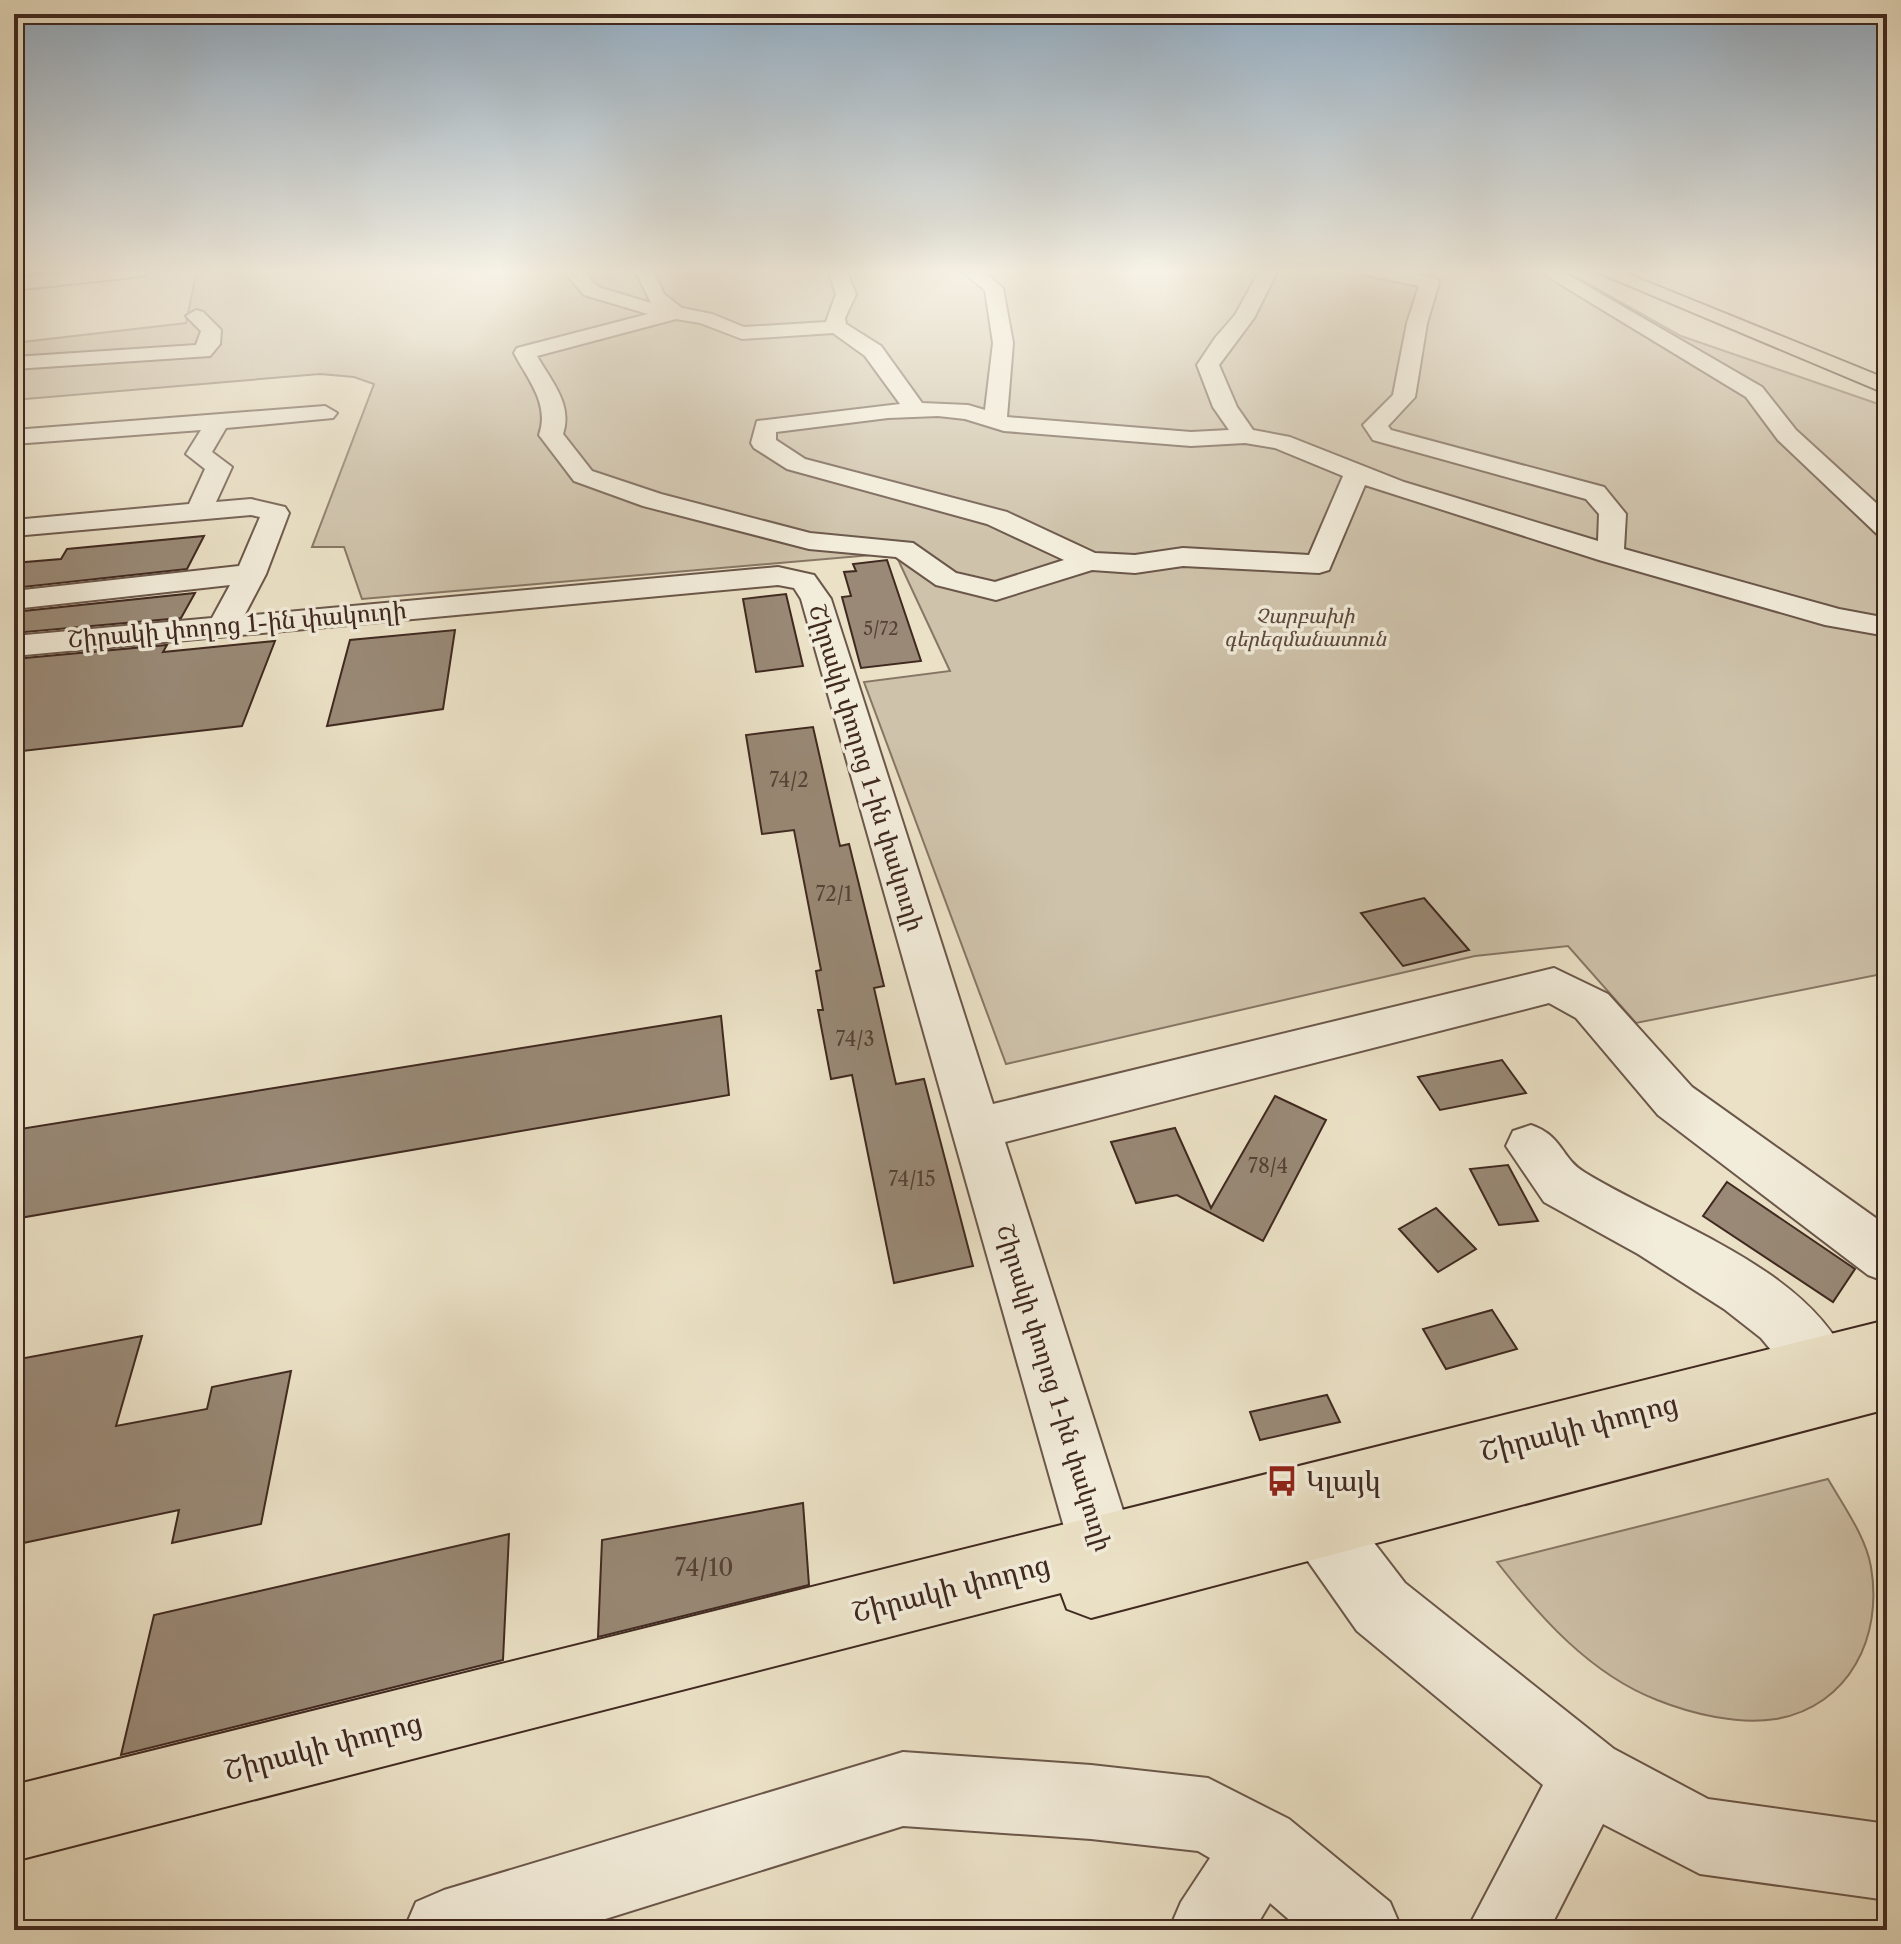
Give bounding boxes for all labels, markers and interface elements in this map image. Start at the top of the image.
street label: Շիրակի փողոց 1-ին փակուղի [66,595,407,654]
street label: Շիրակի փողոց 1-ին փակուղի [803,601,930,935]
park label: Չարբախի գերեզմանատուն [1224,604,1388,652]
house number: 5/72 [863,618,899,640]
house number: 74/2 [769,768,809,792]
house number: 72/1 [816,882,853,906]
house number: 74/3 [835,1027,875,1051]
house number: 78/4 [1248,1154,1288,1178]
house number: 74/15 [888,1167,936,1191]
street label: Շիրակի փողոց 1-ին փակուղի [991,1221,1118,1555]
street label: Շիրակի փողոց [1477,1386,1681,1468]
bus stop icon: Կլայկ [1265,1464,1299,1498]
place label: Կլայկ [1306,1464,1381,1498]
street label: Շիրակի փողոց [849,1547,1053,1629]
house number: 74/10 [675,1553,733,1582]
street label: Շիրակի փողոց [221,1705,425,1787]

